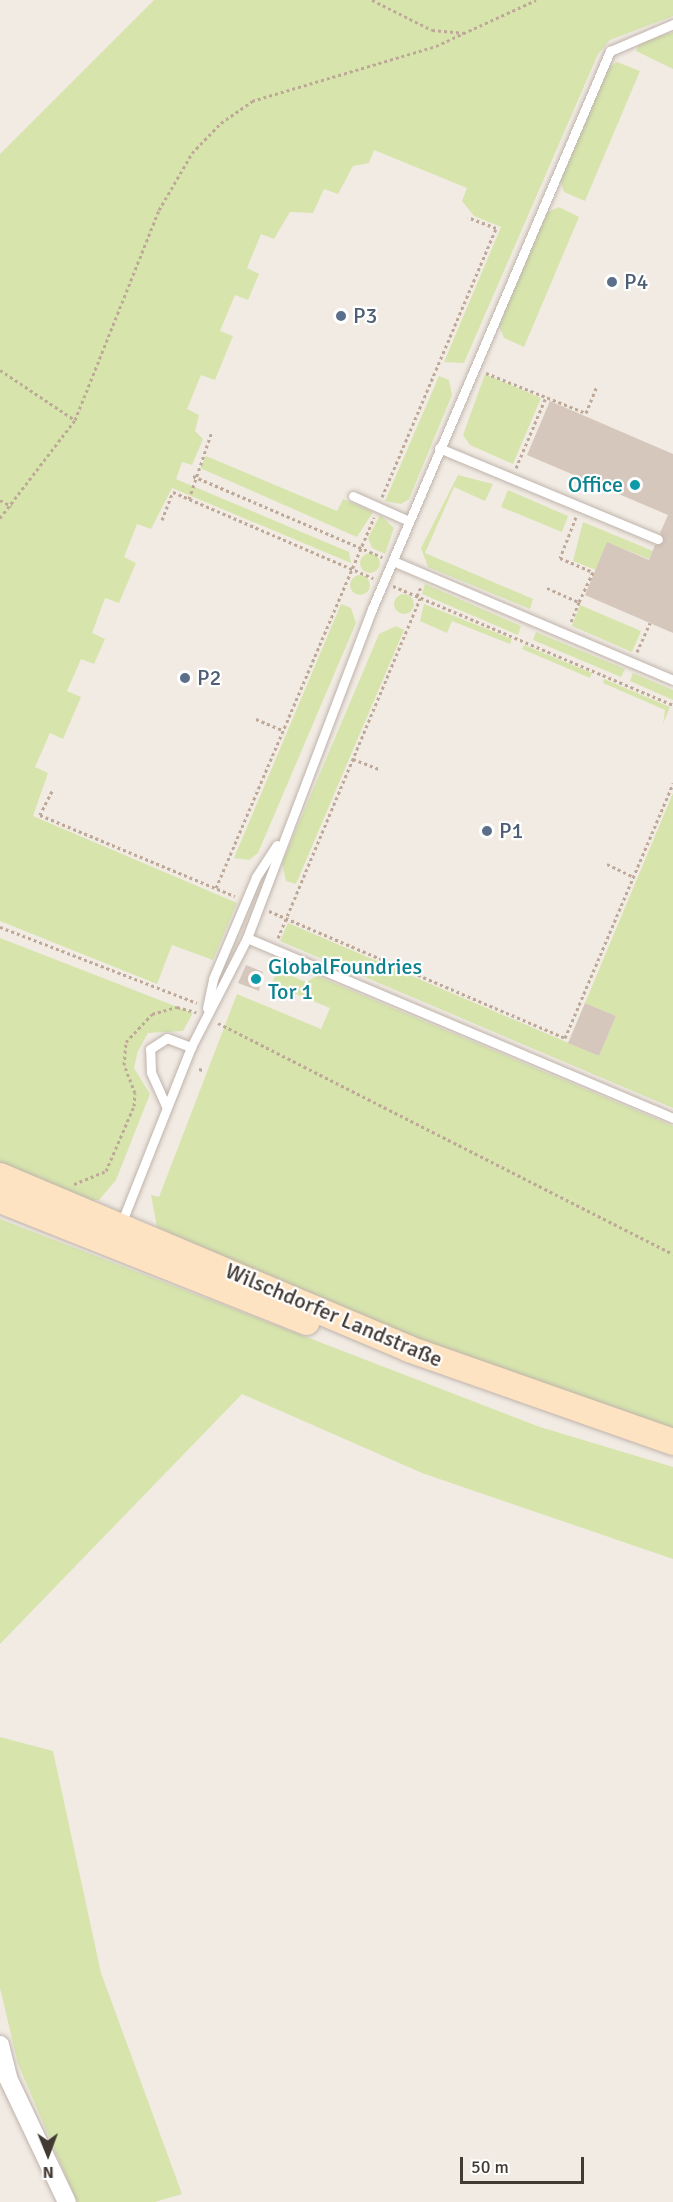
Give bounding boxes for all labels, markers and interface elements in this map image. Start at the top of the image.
place label: P4 [624,269,648,295]
marker: P4 [605,275,619,289]
place label: P3 [353,303,377,329]
marker: P3 [334,309,348,323]
place label: Office [568,472,623,498]
marker: Office [628,478,642,492]
place label: P2 [197,665,221,691]
marker: P2 [178,671,192,685]
place label: P1 [499,818,523,844]
marker: P1 [480,824,494,838]
place label: GlobalFoundries Tor 1 [268,953,422,1004]
marker: GlobalFoundries Tor 1 [249,972,263,986]
street label: Wilschdorfer Landstraße [221,1257,447,1373]
north arrow [18,2124,78,2184]
scale bar [463,2145,588,2183]
text: 50 m [471,2156,509,2178]
text: N [43,2162,54,2182]

